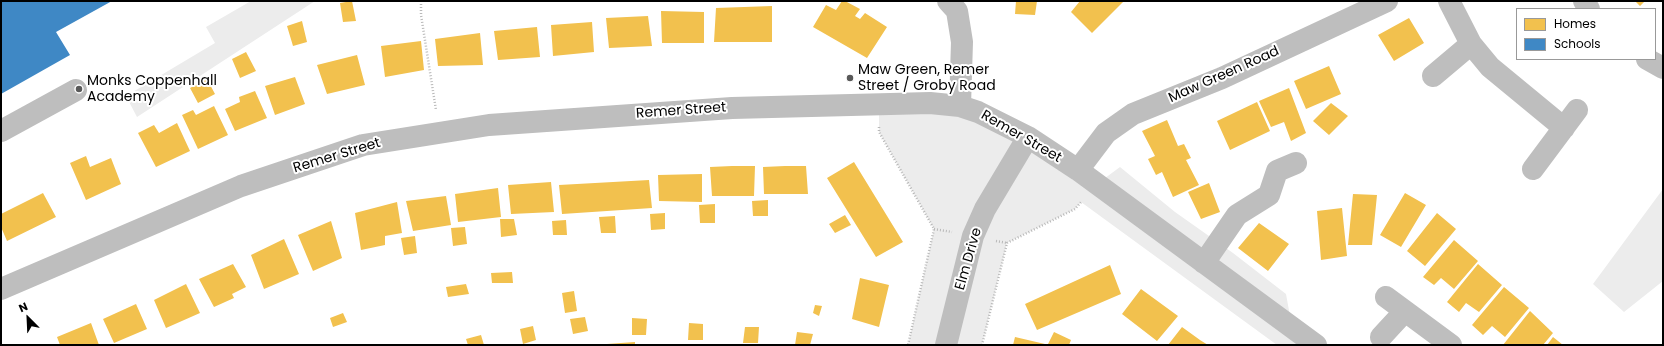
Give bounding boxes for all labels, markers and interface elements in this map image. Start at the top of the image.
legend [1516,8,1656,60]
text: Homes [1554,15,1596,32]
text: Schools [1554,35,1601,52]
street label: Maw Green Road [1166,43,1282,107]
place label: Maw Green, Remer Street / Groby Road [858,62,996,94]
place label: Monks Coppenhall Academy [87,73,217,106]
marker: Maw Green, Remer Street / Groby Road [845,73,855,83]
marker: Monks Coppenhall Academy [74,84,84,94]
street label: Remer Street [635,99,727,123]
street label: Remer Street [978,107,1064,167]
street label: Remer Street [291,135,383,177]
street label: Elm Drive [952,226,986,292]
north arrow [8,298,48,338]
text: N [16,298,30,316]

